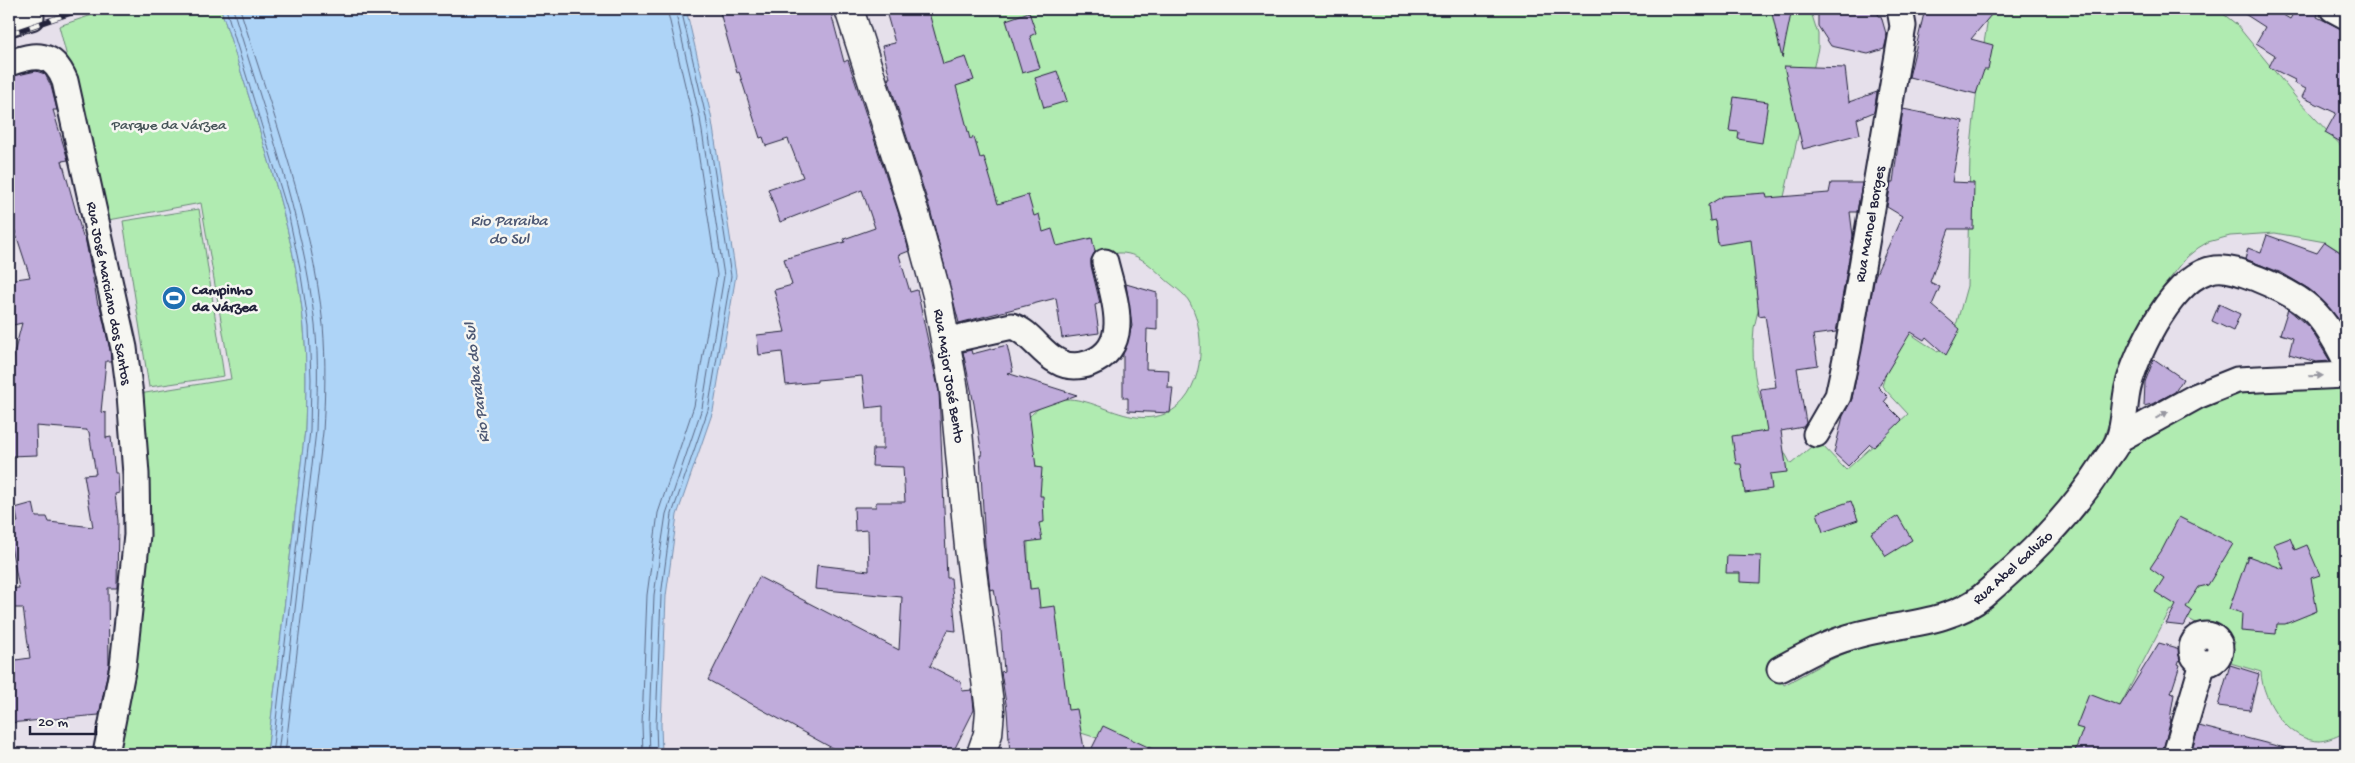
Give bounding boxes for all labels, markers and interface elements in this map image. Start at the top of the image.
park label: Parque da Várzea [111,117,227,135]
street label: Rua Manoel Borges [1852,164,1890,284]
street label: Rua José Marciano dos Santos [81,200,135,387]
water label: Rio Paraiba do Sul [471,213,549,250]
place label: Campinho da Várzea [191,282,258,317]
sports icon: Campinho da Várzea [161,285,187,311]
street label: Rua Major José Bento [929,308,968,445]
water label: Rio Paraíba do Sul [462,320,495,444]
one-way arrow [2308,372,2324,380]
one-way arrow [2155,411,2169,420]
street label: Rua Abel Galvão [1969,528,2057,609]
scale bar [30,703,96,735]
text: 20 m [38,714,68,732]

